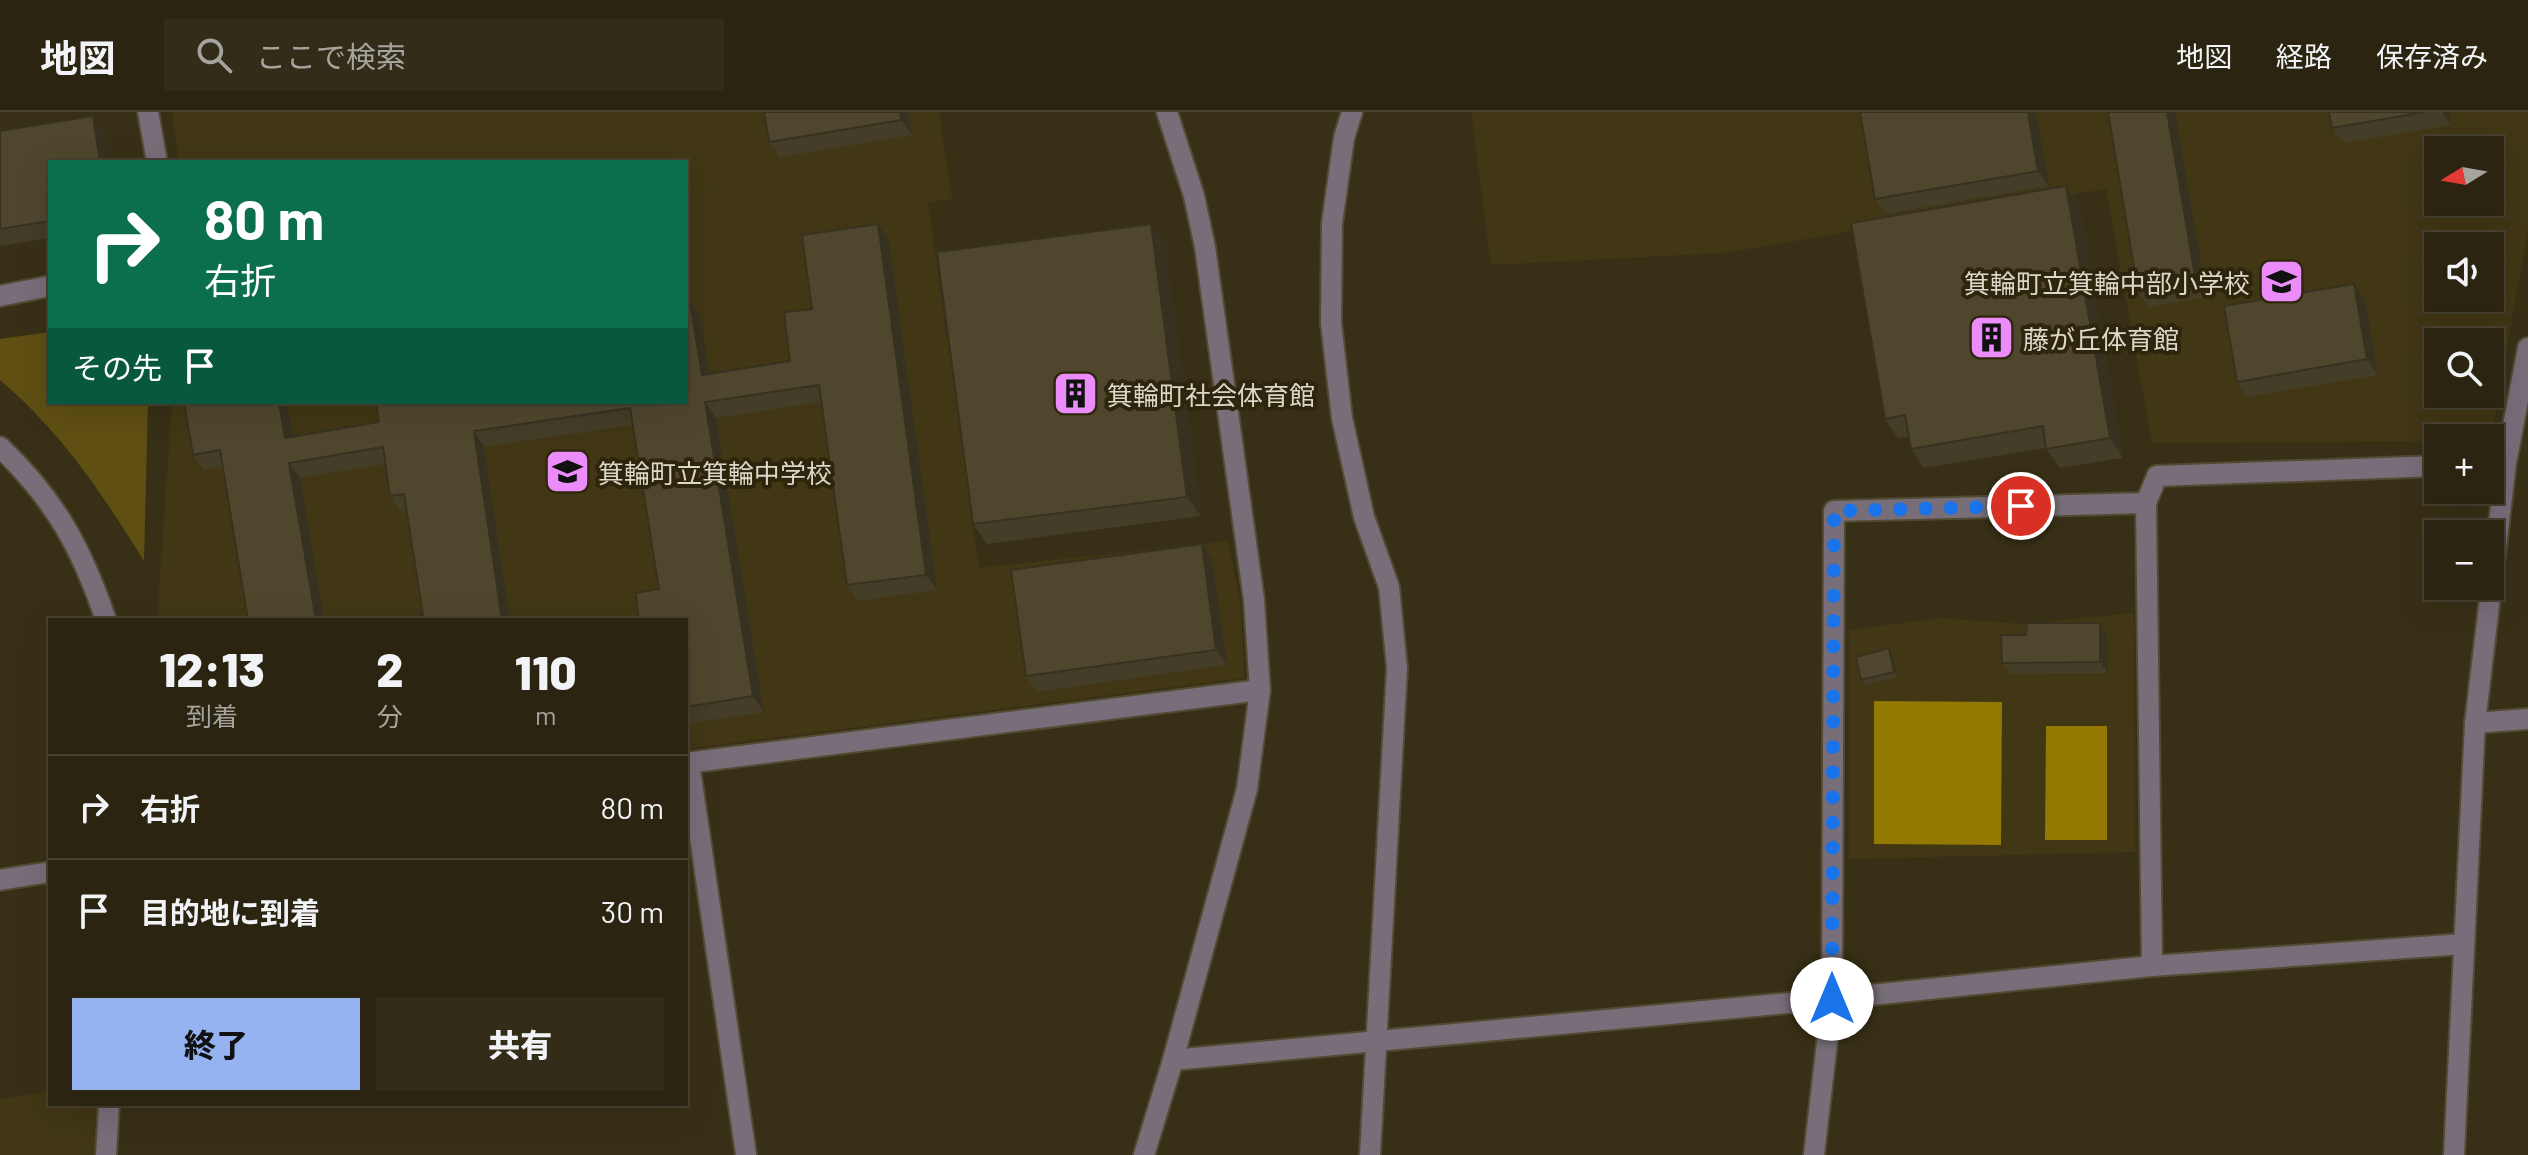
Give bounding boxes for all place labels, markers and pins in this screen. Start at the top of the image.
school or university icon: 箕輪町立箕輪中部小学校 [2257,258,2305,306]
place label: 箕輪町立箕輪中部小学校 [1964,267,2250,298]
building icon: 藤が丘体育館 [1968,314,2016,362]
place label: 藤が丘体育館 [2023,323,2179,354]
building icon: 箕輪町社会体育館 [1052,370,1100,418]
place label: 箕輪町社会体育館 [1107,379,1315,410]
school or university icon: 箕輪町立箕輪中学校 [543,448,591,496]
place label: 箕輪町立箕輪中学校 [598,457,832,488]
pin [1987,472,2055,540]

